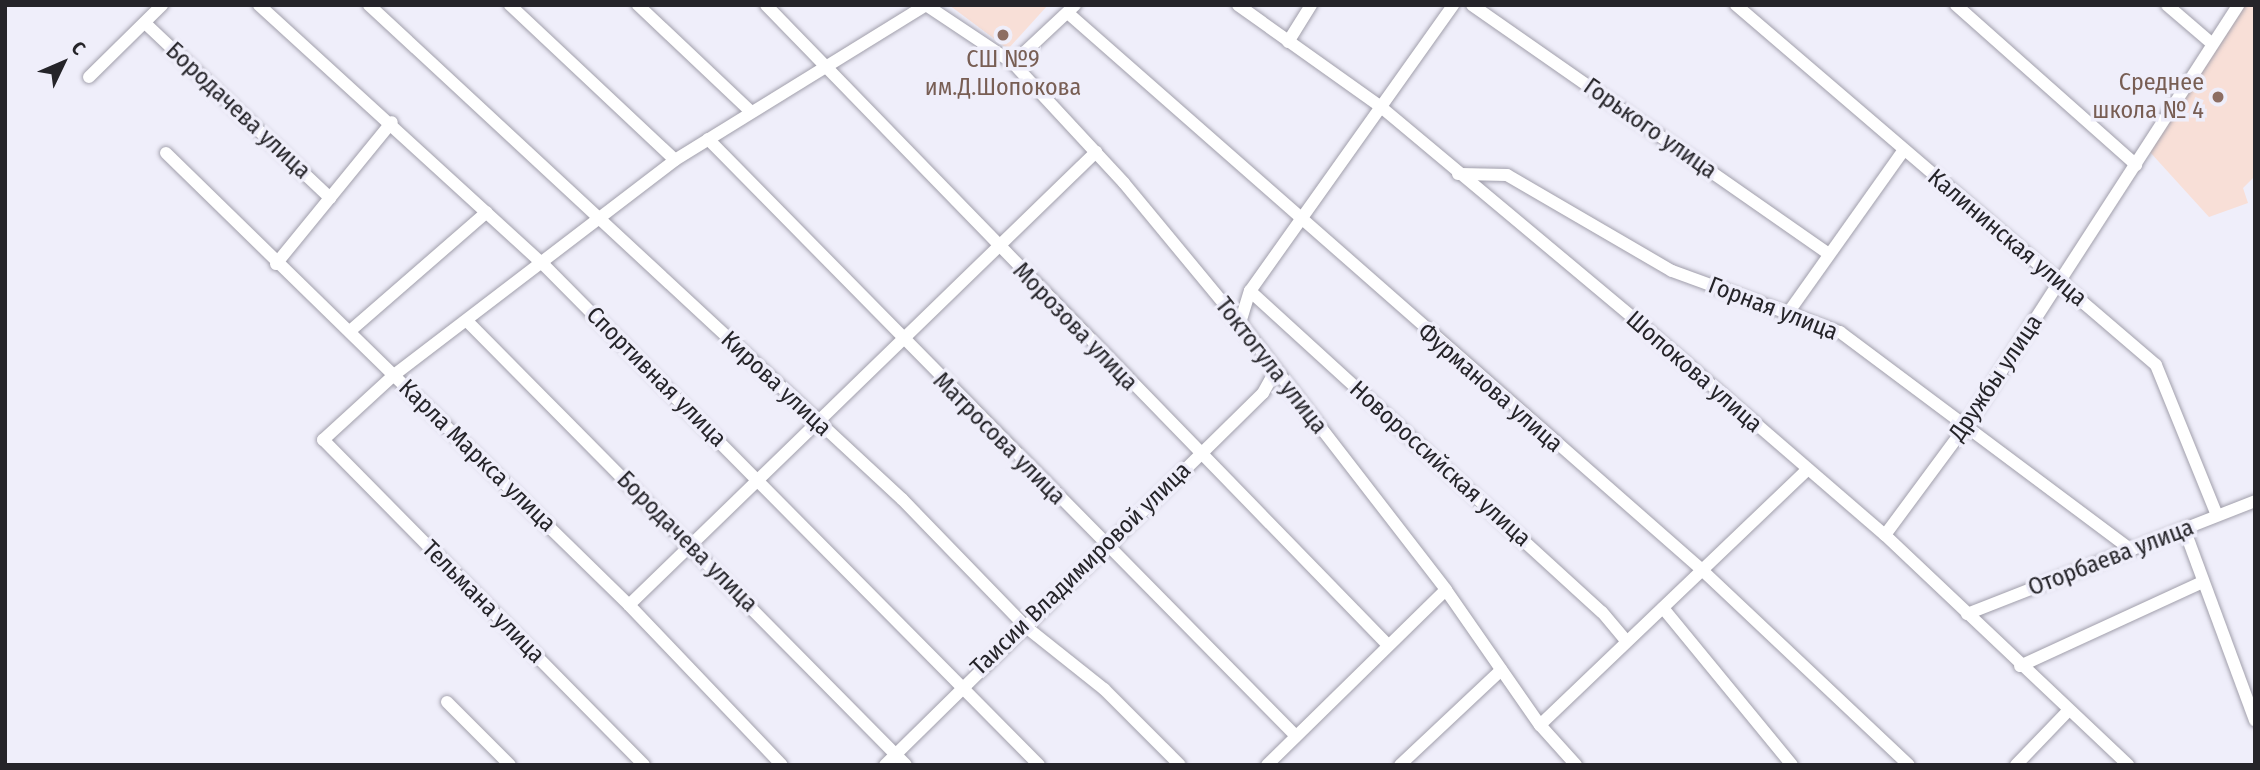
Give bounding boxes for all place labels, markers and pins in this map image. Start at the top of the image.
marker: СШ №9 им.Д.Шопокова [995,27,1011,43]
place label: СШ №9 им.Д.Шопокова [925,46,1081,102]
place label: Среднее школа № 4 [2092,69,2204,125]
marker: Среднее школа № 4 [2210,89,2226,105]

